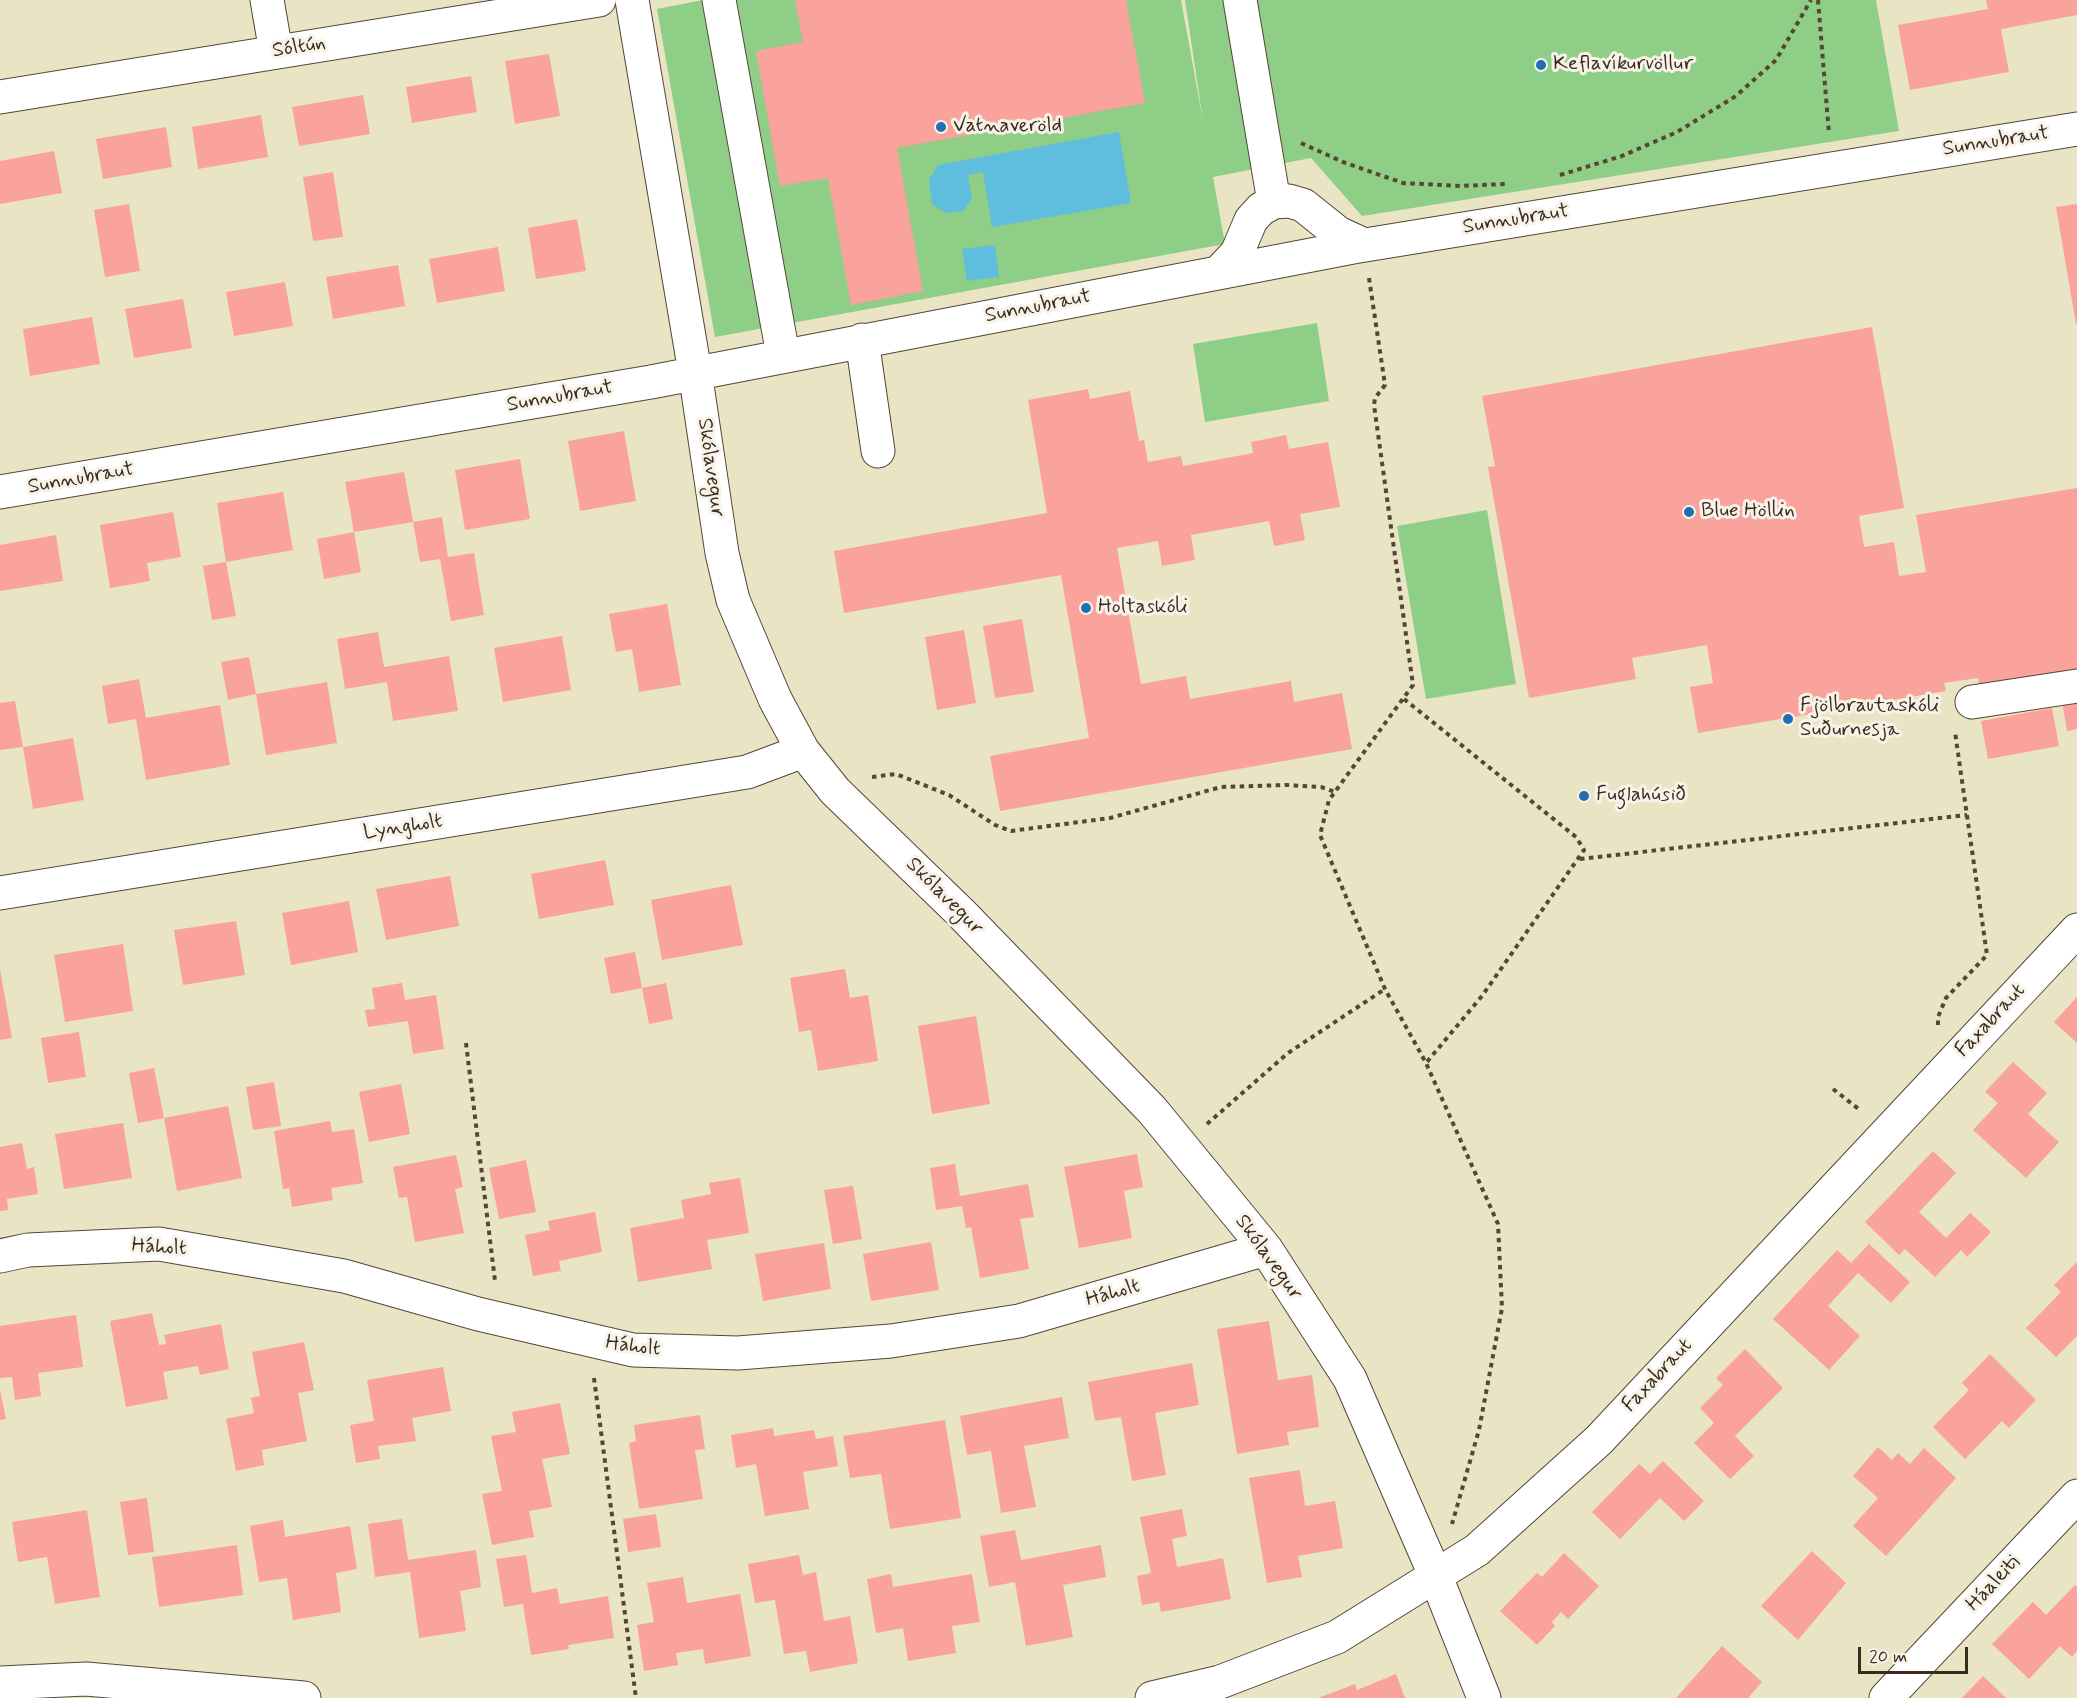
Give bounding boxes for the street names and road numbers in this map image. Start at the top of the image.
street label: Sóltún [271,31,327,65]
street label: Sunnubraut [1941,121,2051,163]
street label: Sunnubraut [1461,199,1571,241]
street label: Sunnubraut [983,284,1093,330]
street label: Sunnubraut [505,375,615,419]
street label: Skólavegur [691,417,729,519]
street label: Sunnubraut [26,457,136,501]
street label: Lyngholt [362,809,444,847]
street label: Skólavegur [900,853,988,941]
street label: Faxabraut [1951,979,2031,1063]
street label: Skólavegur [1228,1210,1308,1306]
street label: Háholt [131,1234,187,1262]
street label: Háholt [1083,1274,1143,1314]
street label: Háholt [604,1331,662,1363]
street label: Faxabraut [1618,1334,1698,1418]
street label: Háaleiti [1962,1551,2026,1617]

